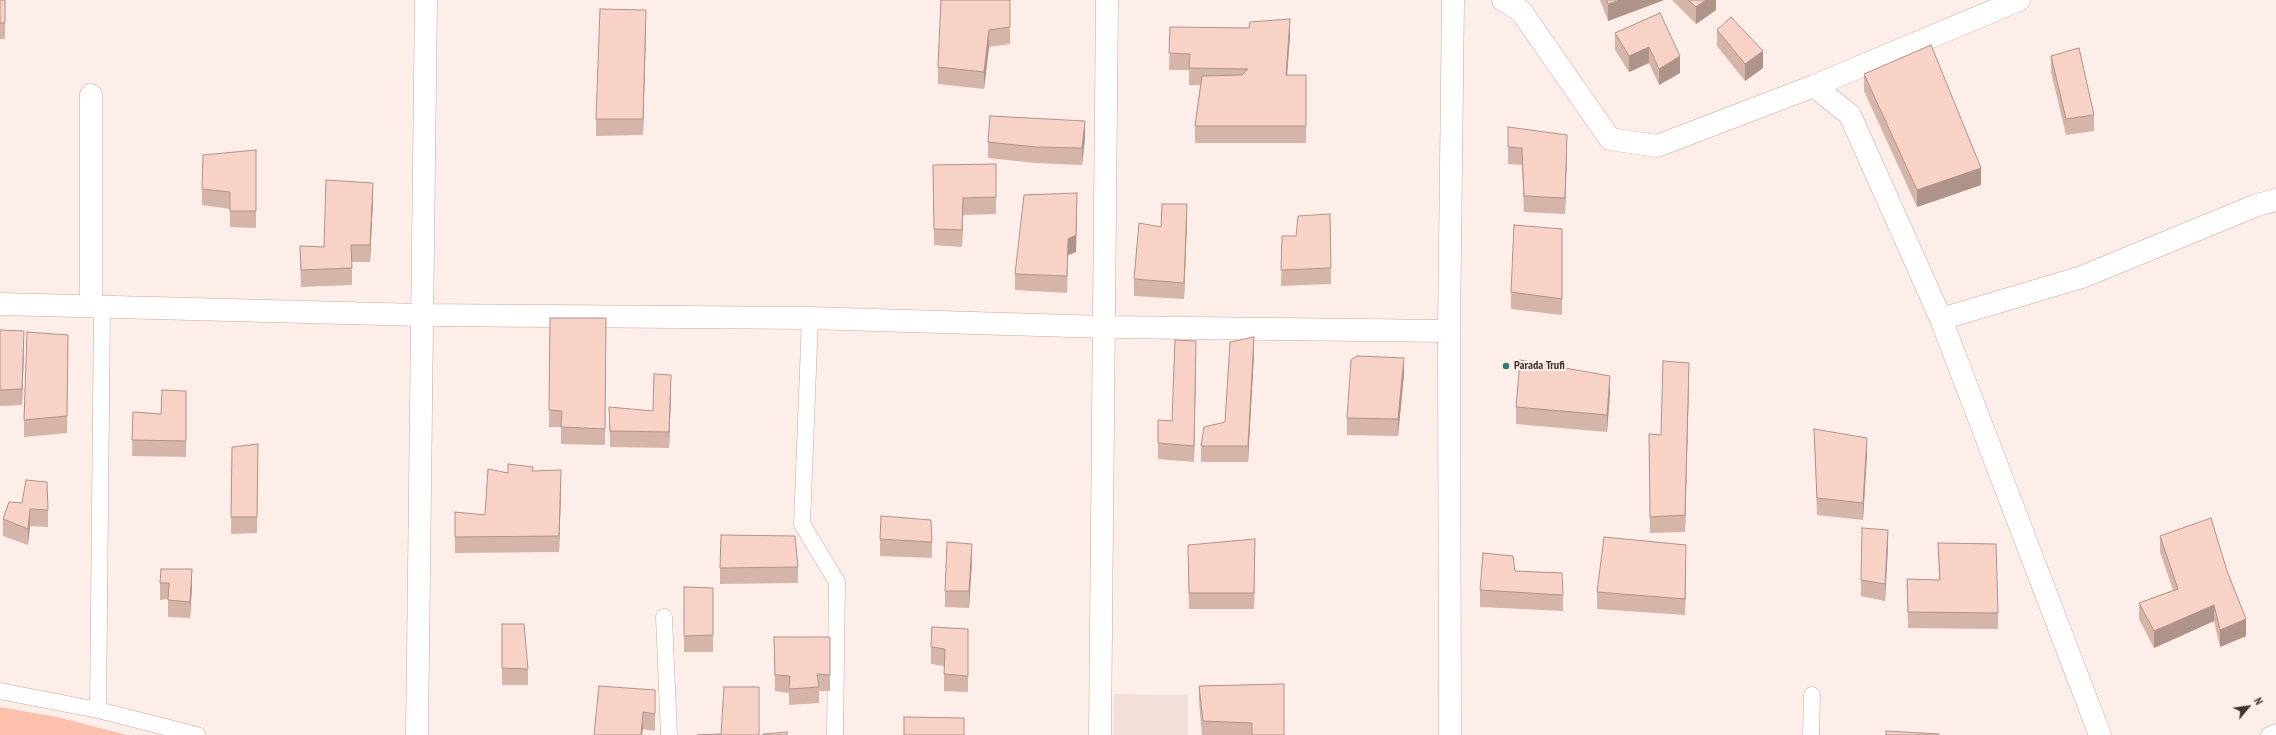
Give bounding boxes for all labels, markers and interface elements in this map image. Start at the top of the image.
place label: Parada Trufi [1514,359,1565,373]
marker: Parada Trufi [1501,361,1511,371]
north arrow [2228,687,2268,727]
text: N [2251,695,2266,707]

